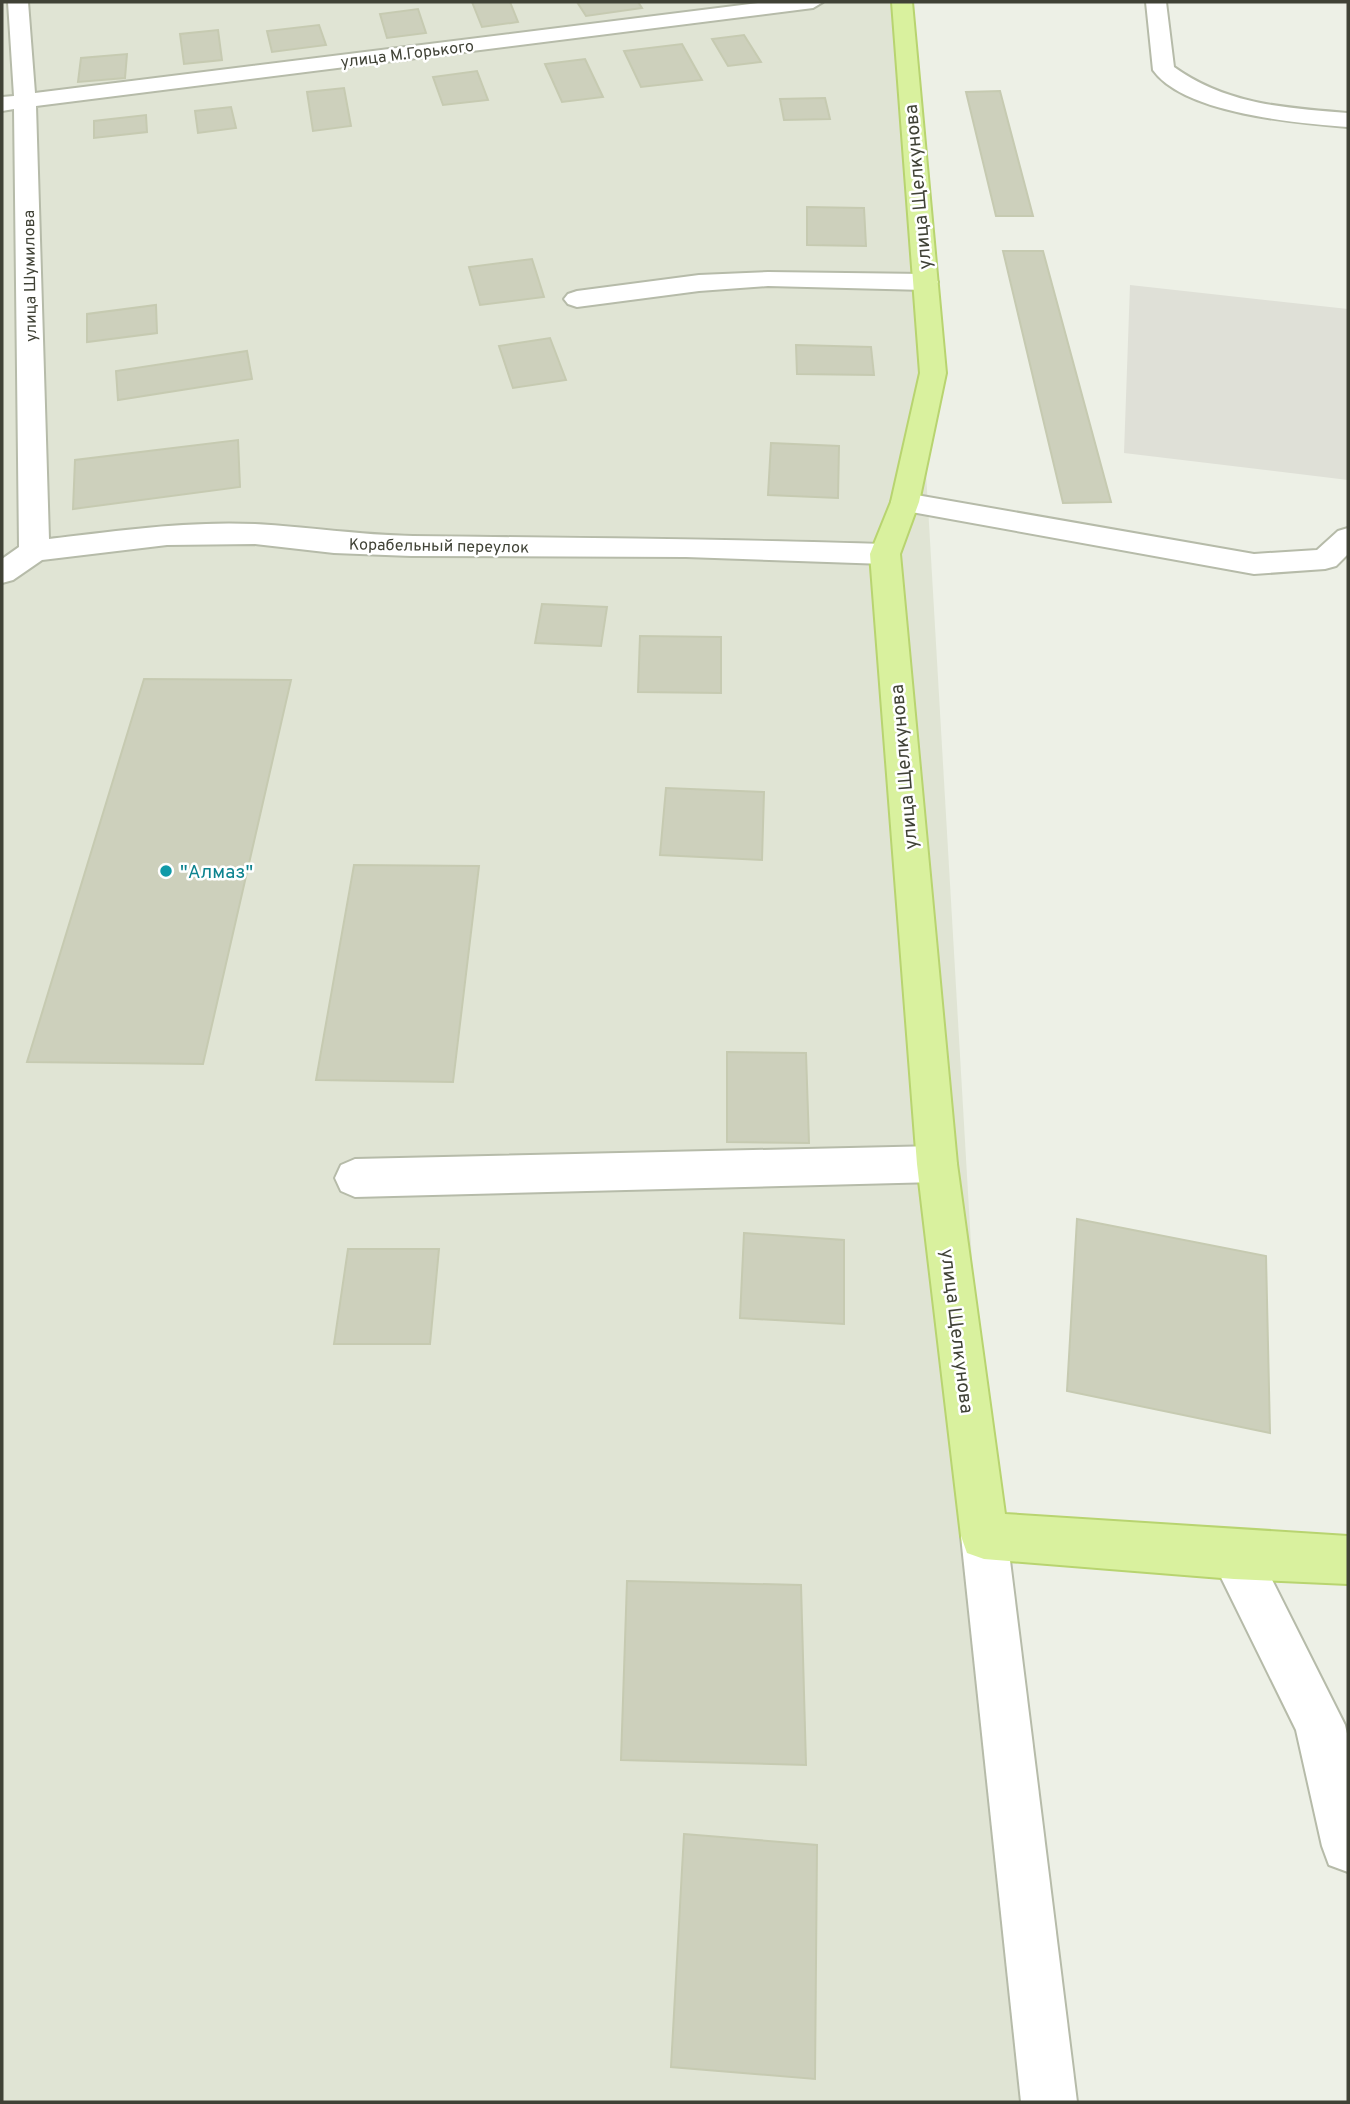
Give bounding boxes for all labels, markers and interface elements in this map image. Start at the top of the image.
street label: улица М.Горького [339,37,475,73]
street label: улица Щелкунова [900,103,938,270]
street label: улица Шумилова [20,210,42,342]
street label: Корабельный переулок [349,535,529,559]
street label: улица Щелкунова [886,683,924,850]
place label: "Алмаз" [180,861,253,885]
marker: "Алмаз" [158,863,174,879]
street label: улица Щелкунова [934,1247,978,1415]

